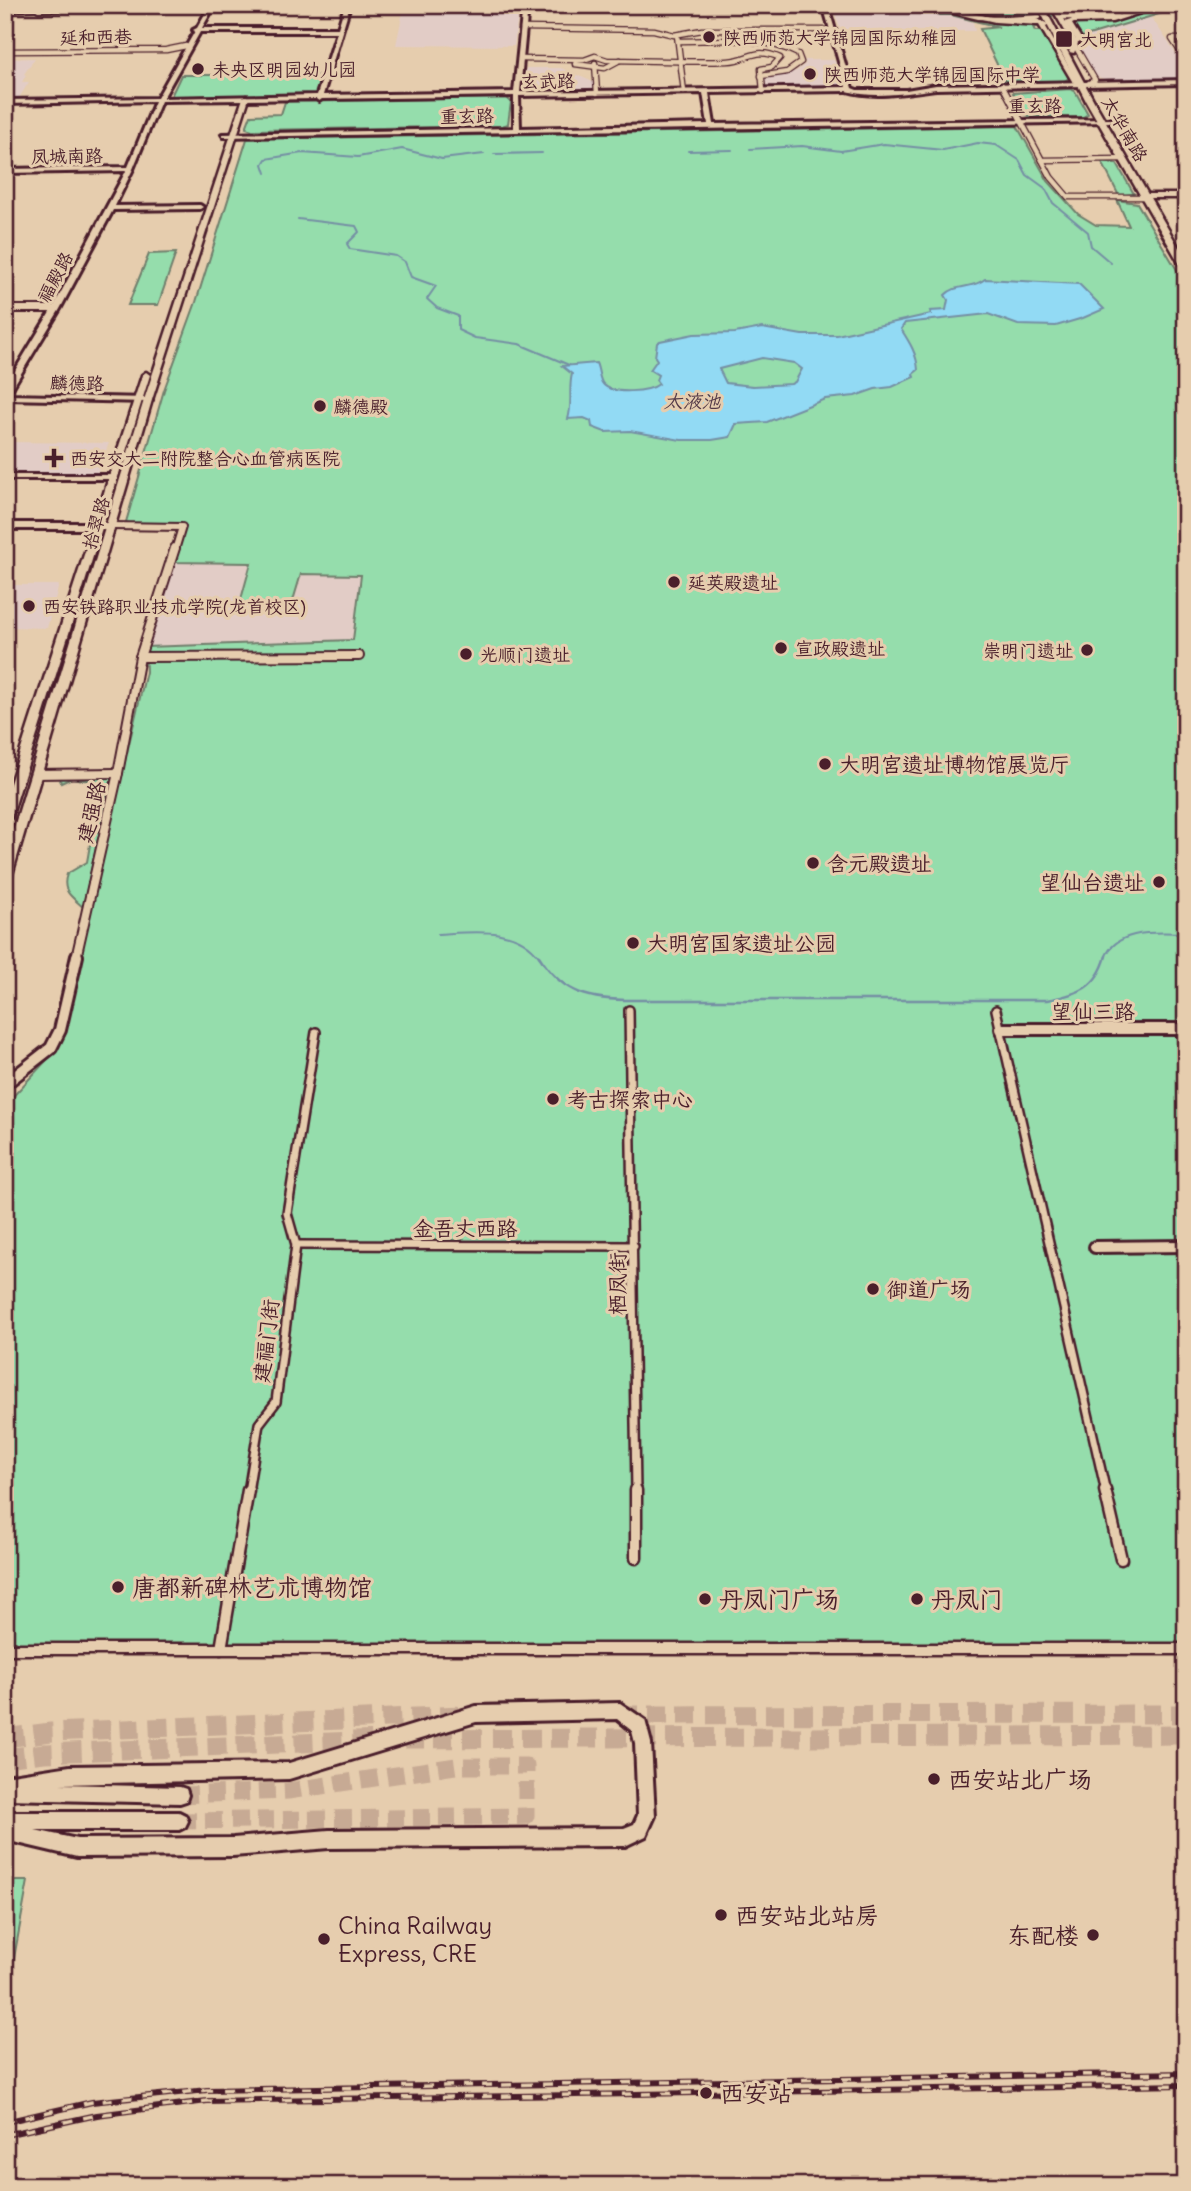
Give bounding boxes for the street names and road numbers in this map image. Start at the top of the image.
street label: 延和西巷 [60,25,132,49]
street label: 玄武路 [521,69,575,93]
street label: 太华南路 [1097,92,1153,166]
street label: 重玄路 [1008,94,1062,117]
street label: 重玄路 [440,104,494,128]
street label: 凤城南路 [31,144,103,168]
street label: 福殿路 [32,248,78,306]
street label: 麟德路 [50,371,104,395]
street label: 拾翠路 [78,494,114,552]
street label: 建强路 [71,778,111,846]
street label: 望仙三路 [1051,998,1135,1025]
street label: 金吾丈西路 [413,1215,518,1242]
street label: 栖凤街 [604,1253,631,1316]
street label: 建福门街 [247,1298,285,1384]

